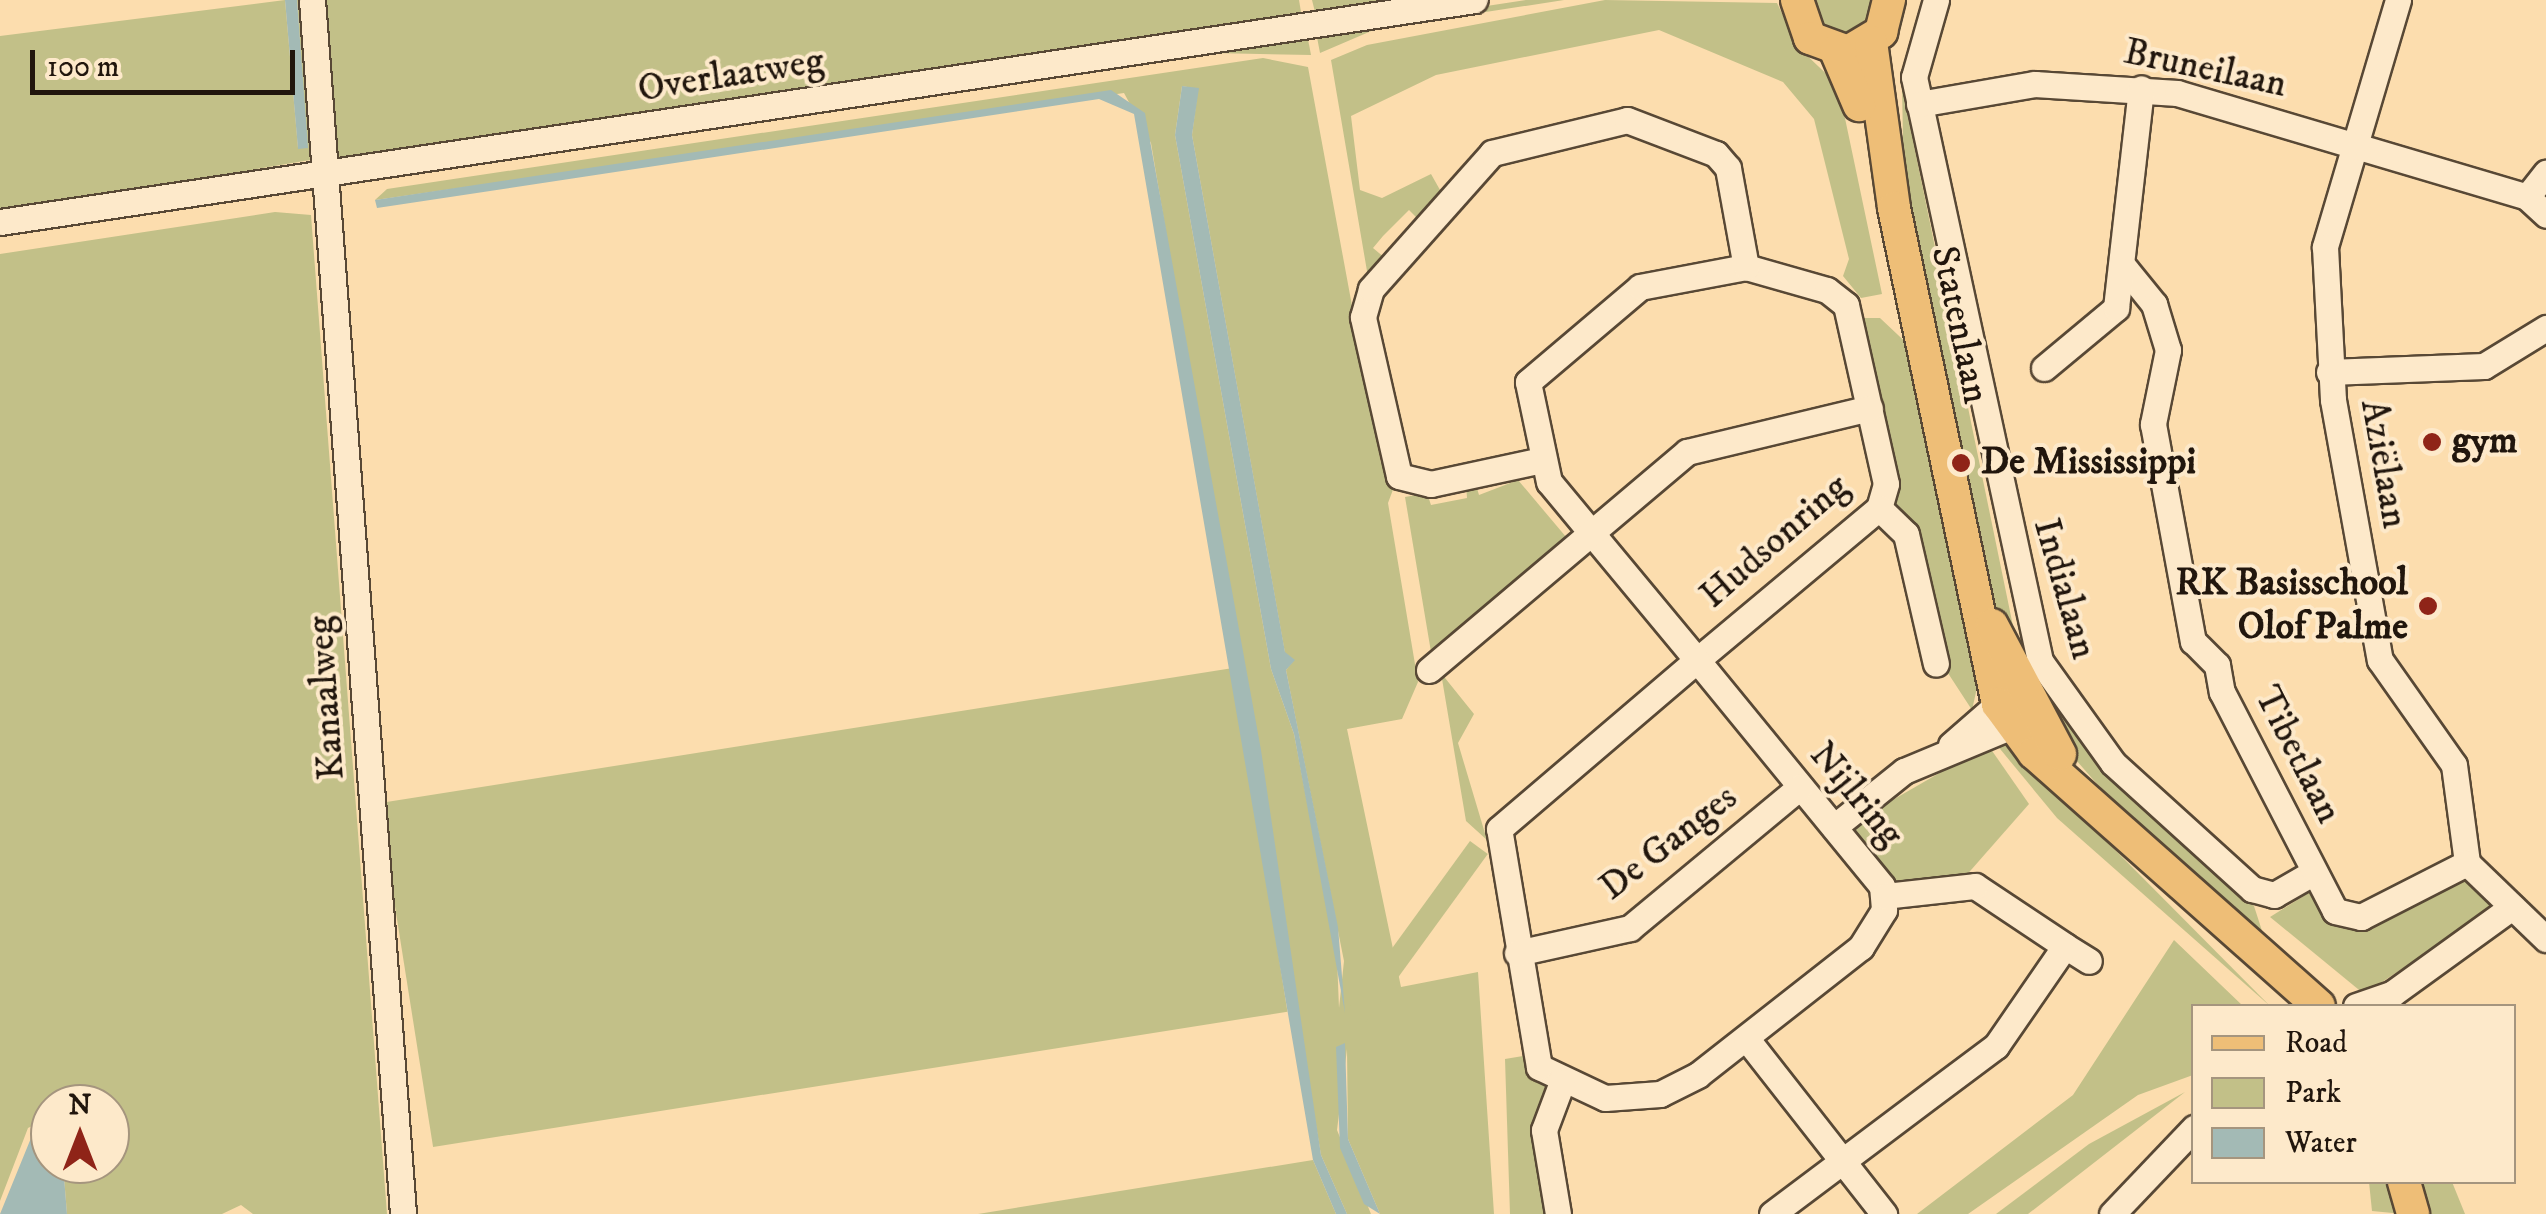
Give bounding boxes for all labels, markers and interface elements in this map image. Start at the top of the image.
scale bar [35,30,300,92]
street label: Bruneilaan [2119,30,2291,108]
street label: Overlaatweg [635,39,827,113]
text: 100 m [47,49,119,86]
street label: Statenlaan [1920,242,1998,408]
street label: Aziëlaan [2349,396,2417,532]
place label: gym [2452,419,2518,465]
marker: gym [2421,431,2443,453]
place label: De Mississippi [1981,440,2196,486]
marker: De Mississippi [1950,452,1972,474]
street label: Hudsonring [1691,465,1859,619]
street label: Indialaan [2022,514,2106,664]
place label: RK Basisschool Olof Palme [2175,561,2408,650]
marker: RK Basisschool Olof Palme [2417,595,2439,617]
street label: Kanaalweg [299,614,355,782]
street label: Tibetlaan [2243,679,2351,831]
street label: Nijlring [1799,733,1913,857]
street label: De Ganges [1591,775,1747,911]
legend [2191,1004,2516,1184]
text: Road [2285,1025,2347,1062]
text: Park [2285,1075,2341,1112]
north arrow [30,1084,130,1184]
text: N [69,1088,91,1123]
text: Water [2285,1125,2357,1162]

